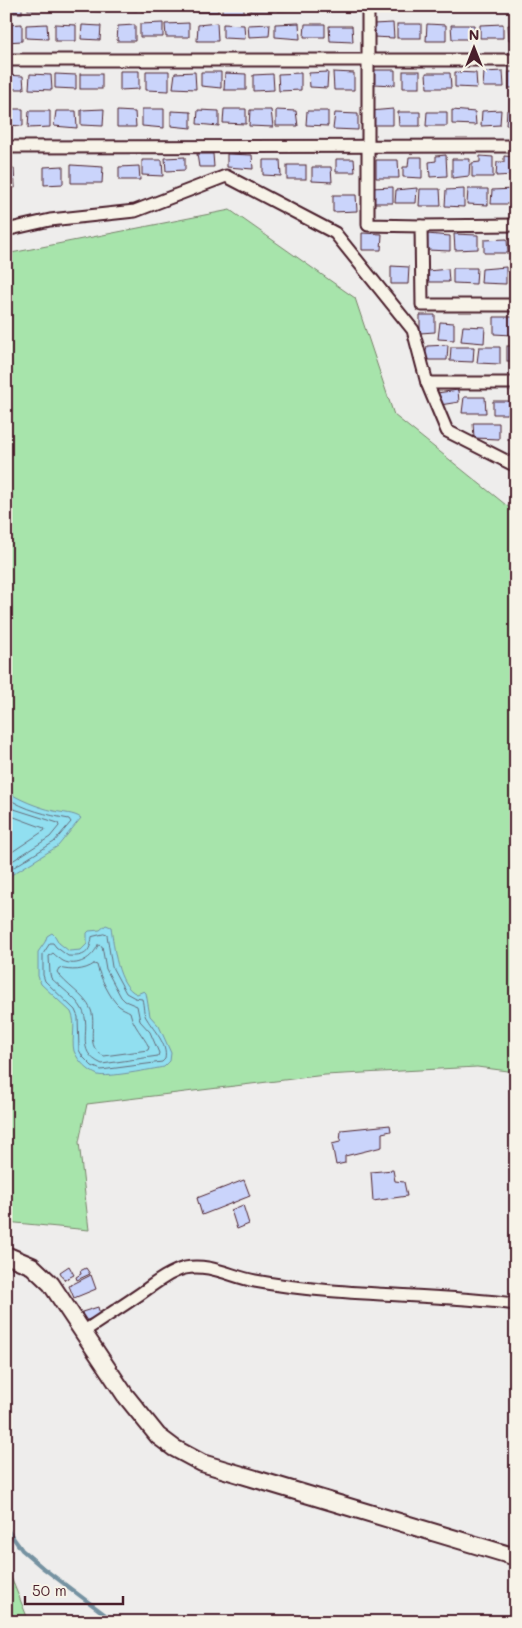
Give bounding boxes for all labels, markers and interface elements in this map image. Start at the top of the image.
north arrow [450,22,500,72]
text: N [469,25,479,44]
scale bar [25,1573,122,1605]
text: 50 m [32,1580,67,1600]

